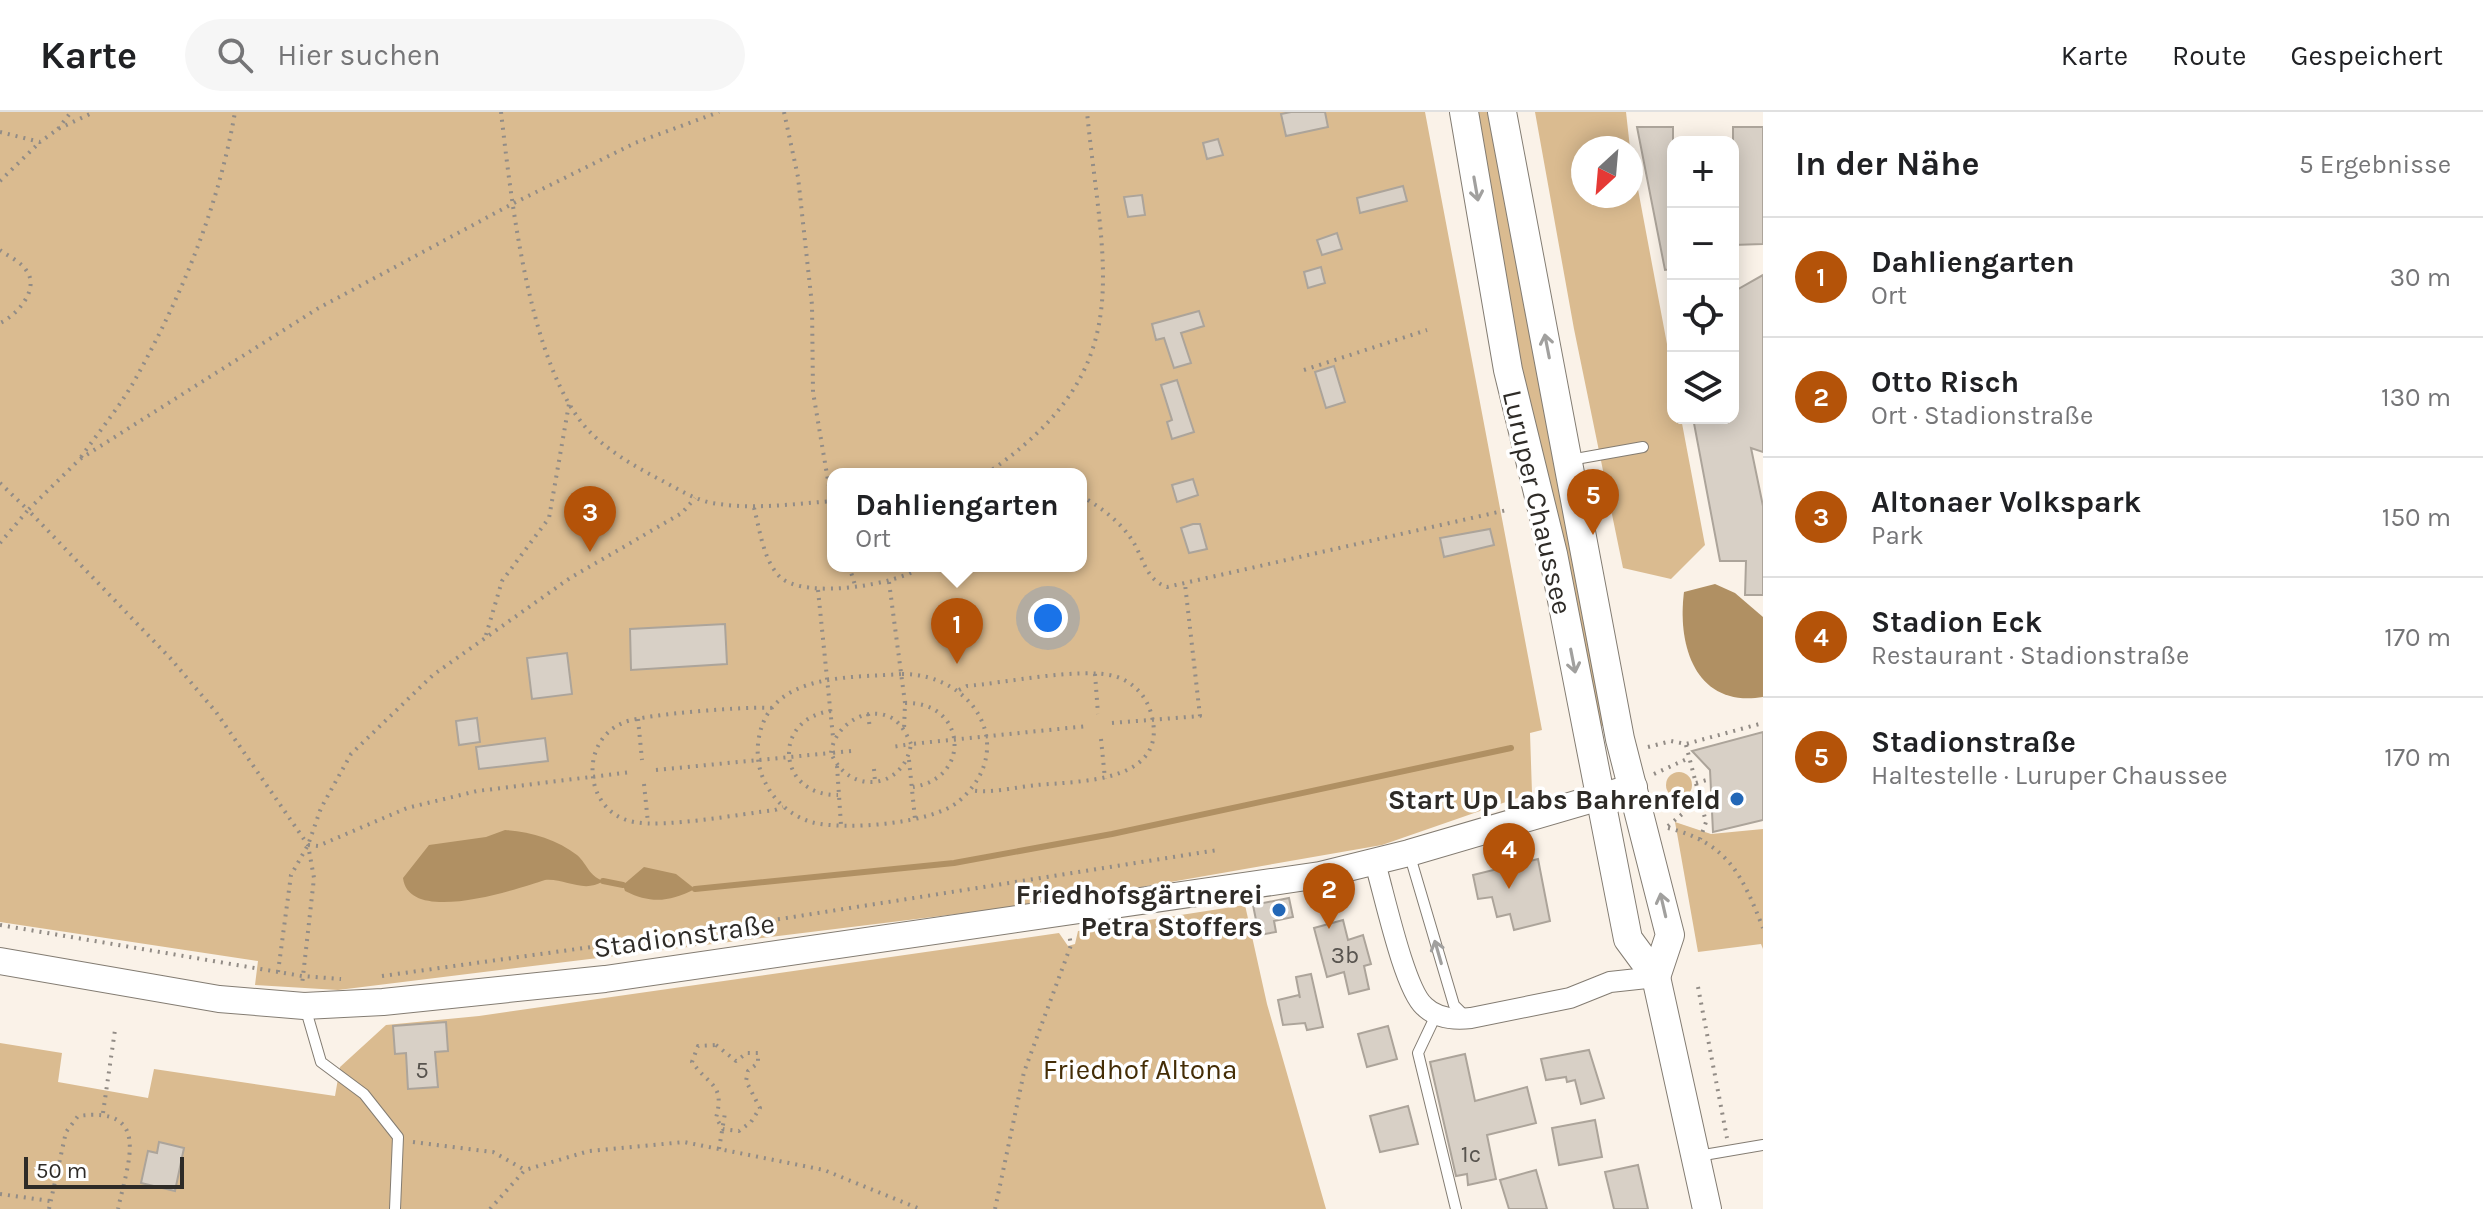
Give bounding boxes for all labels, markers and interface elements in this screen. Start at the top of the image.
search box [185,19,745,91]
text: Karte [40,33,137,78]
icon: search [213,33,257,77]
text: Hier suchen [277,37,441,73]
text: Karte [2061,39,2128,72]
text: Route [2172,39,2246,72]
text: Gespeichert [2290,39,2443,72]
north arrow [1571,136,1643,208]
map controls [1667,136,1739,424]
button: + [1667,136,1739,208]
text: In der Nähe [1795,144,1979,184]
text: 5 Ergebnisse [2299,149,2451,180]
one-way arrow [1470,176,1485,201]
button: − [1667,208,1739,280]
text: Dahliengarten [1871,244,2075,280]
text: 1 [1816,262,1826,293]
text: 30 m [2390,262,2451,293]
button: locate [1667,280,1739,352]
text: Ort [1871,280,1907,311]
one-way arrow [1538,334,1553,359]
button: layers [1667,352,1739,424]
text: Otto Risch [1871,364,2019,400]
text: 2 [1813,382,1829,413]
text: 130 m [2381,382,2451,413]
street label: Luruper Chaussee [1496,387,1579,618]
text: Ort · Stadionstraße [1871,400,2093,431]
popup [827,468,1087,572]
pin: 5 [1567,469,1619,535]
text: Altonaer Volkspark [1871,484,2141,520]
pin: 3 [564,486,616,552]
text: Dahliengarten [855,487,1059,523]
text: 3 [1813,502,1829,533]
text: 150 m [2382,502,2451,533]
text: Park [1871,520,1924,551]
text: Ort [855,523,891,554]
pin: 1 [931,598,983,664]
your location [1028,598,1068,638]
text: Stadion Eck [1871,604,2042,640]
text: 4 [1813,622,1829,653]
text: 170 m [2384,622,2451,653]
text: Restaurant · Stadionstraße [1871,640,2189,671]
one-way arrow [1567,648,1582,674]
text: Stadionstraße [1871,724,2076,760]
text: 5 [1813,742,1829,773]
text: 170 m [2384,742,2451,773]
text: Haltestelle · Luruper Chaussee [1871,760,2228,791]
place label: Start Up Labs Bahrenfeld [1388,783,1721,816]
marker: Start Up Labs Bahrenfeld [1728,790,1746,808]
pin: 4 [1483,823,1535,889]
pin: 2 [1303,863,1355,929]
place label: Friedhofsgärtnerei Petra Stoffers [1015,878,1263,943]
one-way arrow [1655,893,1670,919]
marker: Friedhofsgärtnerei Petra Stoffers [1270,901,1288,919]
street label: Stadionstraße [591,906,777,965]
one-way arrow [1430,940,1445,966]
house number: 3b [1331,941,1359,969]
park label: Friedhof Altona [1043,1053,1237,1086]
house number: 5 [415,1056,429,1084]
house number: 1c [1461,1140,1481,1168]
scale bar [24,1153,184,1189]
text: 50 m [36,1158,87,1184]

